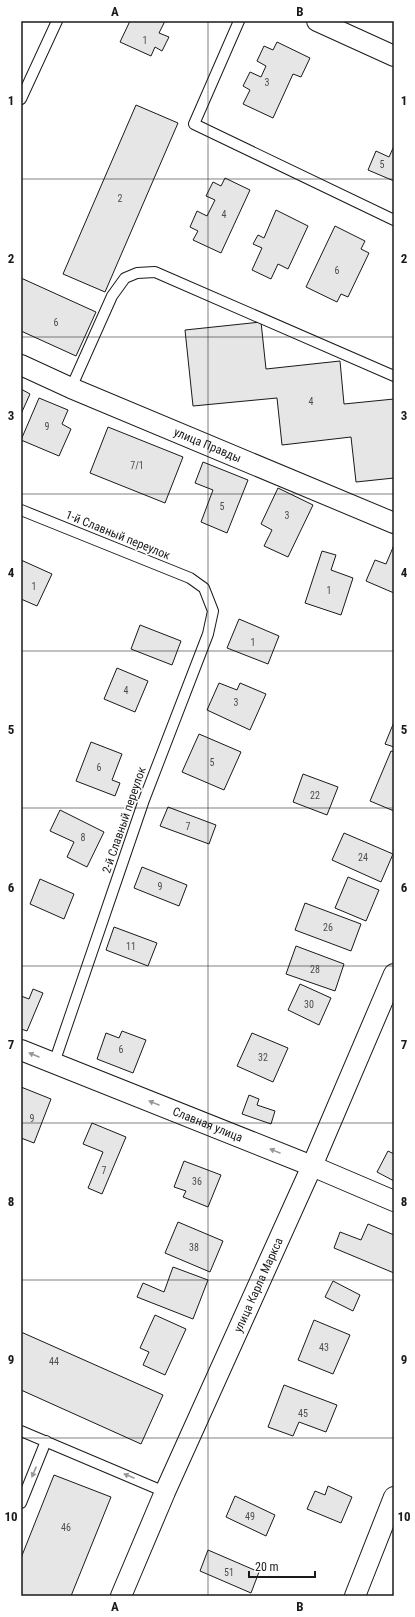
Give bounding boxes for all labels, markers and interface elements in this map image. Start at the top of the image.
text: A [111,4,119,19]
text: B [296,4,304,19]
house number: 1 [143,35,147,46]
house number: 3 [265,77,270,88]
text: 1 [8,93,14,108]
text: 1 [401,93,407,108]
house number: 5 [380,159,385,170]
house number: 2 [118,193,123,204]
house number: 4 [222,209,227,220]
text: 2 [8,251,15,266]
text: 2 [401,251,408,266]
house number: 6 [335,265,340,276]
house number: 6 [54,317,59,328]
house number: 4 [309,396,314,407]
text: 3 [8,408,14,423]
text: 3 [401,408,407,423]
house number: 9 [45,421,50,432]
street label: улица Правды [172,425,243,465]
house number: 7/1 [130,460,144,471]
house number: 5 [220,501,225,512]
street label: 1-й Славный переулок [64,508,173,562]
house number: 3 [285,510,290,521]
text: 4 [8,565,15,580]
text: 4 [401,565,408,580]
house number: 1 [32,581,36,592]
house number: 1 [327,585,331,596]
house number: 1 [251,637,255,648]
house number: 4 [124,685,129,696]
house number: 3 [234,697,239,708]
text: 5 [8,722,15,737]
text: 5 [401,722,408,737]
house number: 5 [210,757,215,768]
house number: 6 [97,762,102,773]
street label: 2-й Славный переулок [99,765,149,875]
house number: 22 [310,790,320,801]
house number: 7 [186,821,191,832]
house number: 8 [81,832,86,843]
house number: 24 [358,852,368,863]
text: 6 [8,880,15,895]
text: 6 [401,880,408,895]
house number: 9 [158,881,163,892]
house number: 26 [323,922,333,933]
house number: 11 [126,941,136,952]
house number: 28 [310,964,320,975]
house number: 30 [304,999,314,1010]
text: 7 [8,1037,15,1052]
text: 7 [401,1037,408,1052]
house number: 6 [119,1044,124,1055]
one-way arrow [28,1052,39,1058]
house number: 32 [258,1052,268,1063]
one-way arrow [148,1100,160,1106]
street label: Славная улица [171,1104,245,1145]
house number: 9 [30,1113,35,1124]
one-way arrow [269,1148,281,1154]
house number: 7 [102,1165,107,1176]
house number: 36 [192,1176,202,1187]
text: 8 [8,1194,14,1209]
text: 8 [401,1194,407,1209]
street label: улица Карла Маркса [231,1235,286,1335]
house number: 38 [189,1242,199,1253]
house number: 43 [319,1342,329,1353]
text: 9 [8,1352,14,1367]
text: 9 [401,1352,407,1367]
house number: 44 [49,1356,59,1367]
house number: 45 [298,1408,308,1419]
one-way arrow [30,1467,36,1479]
one-way arrow [123,1473,135,1479]
text: 10 [4,1509,18,1524]
text: 10 [397,1509,411,1524]
house number: 49 [245,1511,255,1522]
house number: 46 [61,1522,71,1533]
scale bar [249,1553,315,1579]
text: 20 m [255,1560,279,1574]
house number: 51 [224,1567,234,1578]
text: A [111,1599,119,1614]
text: B [296,1599,304,1614]

